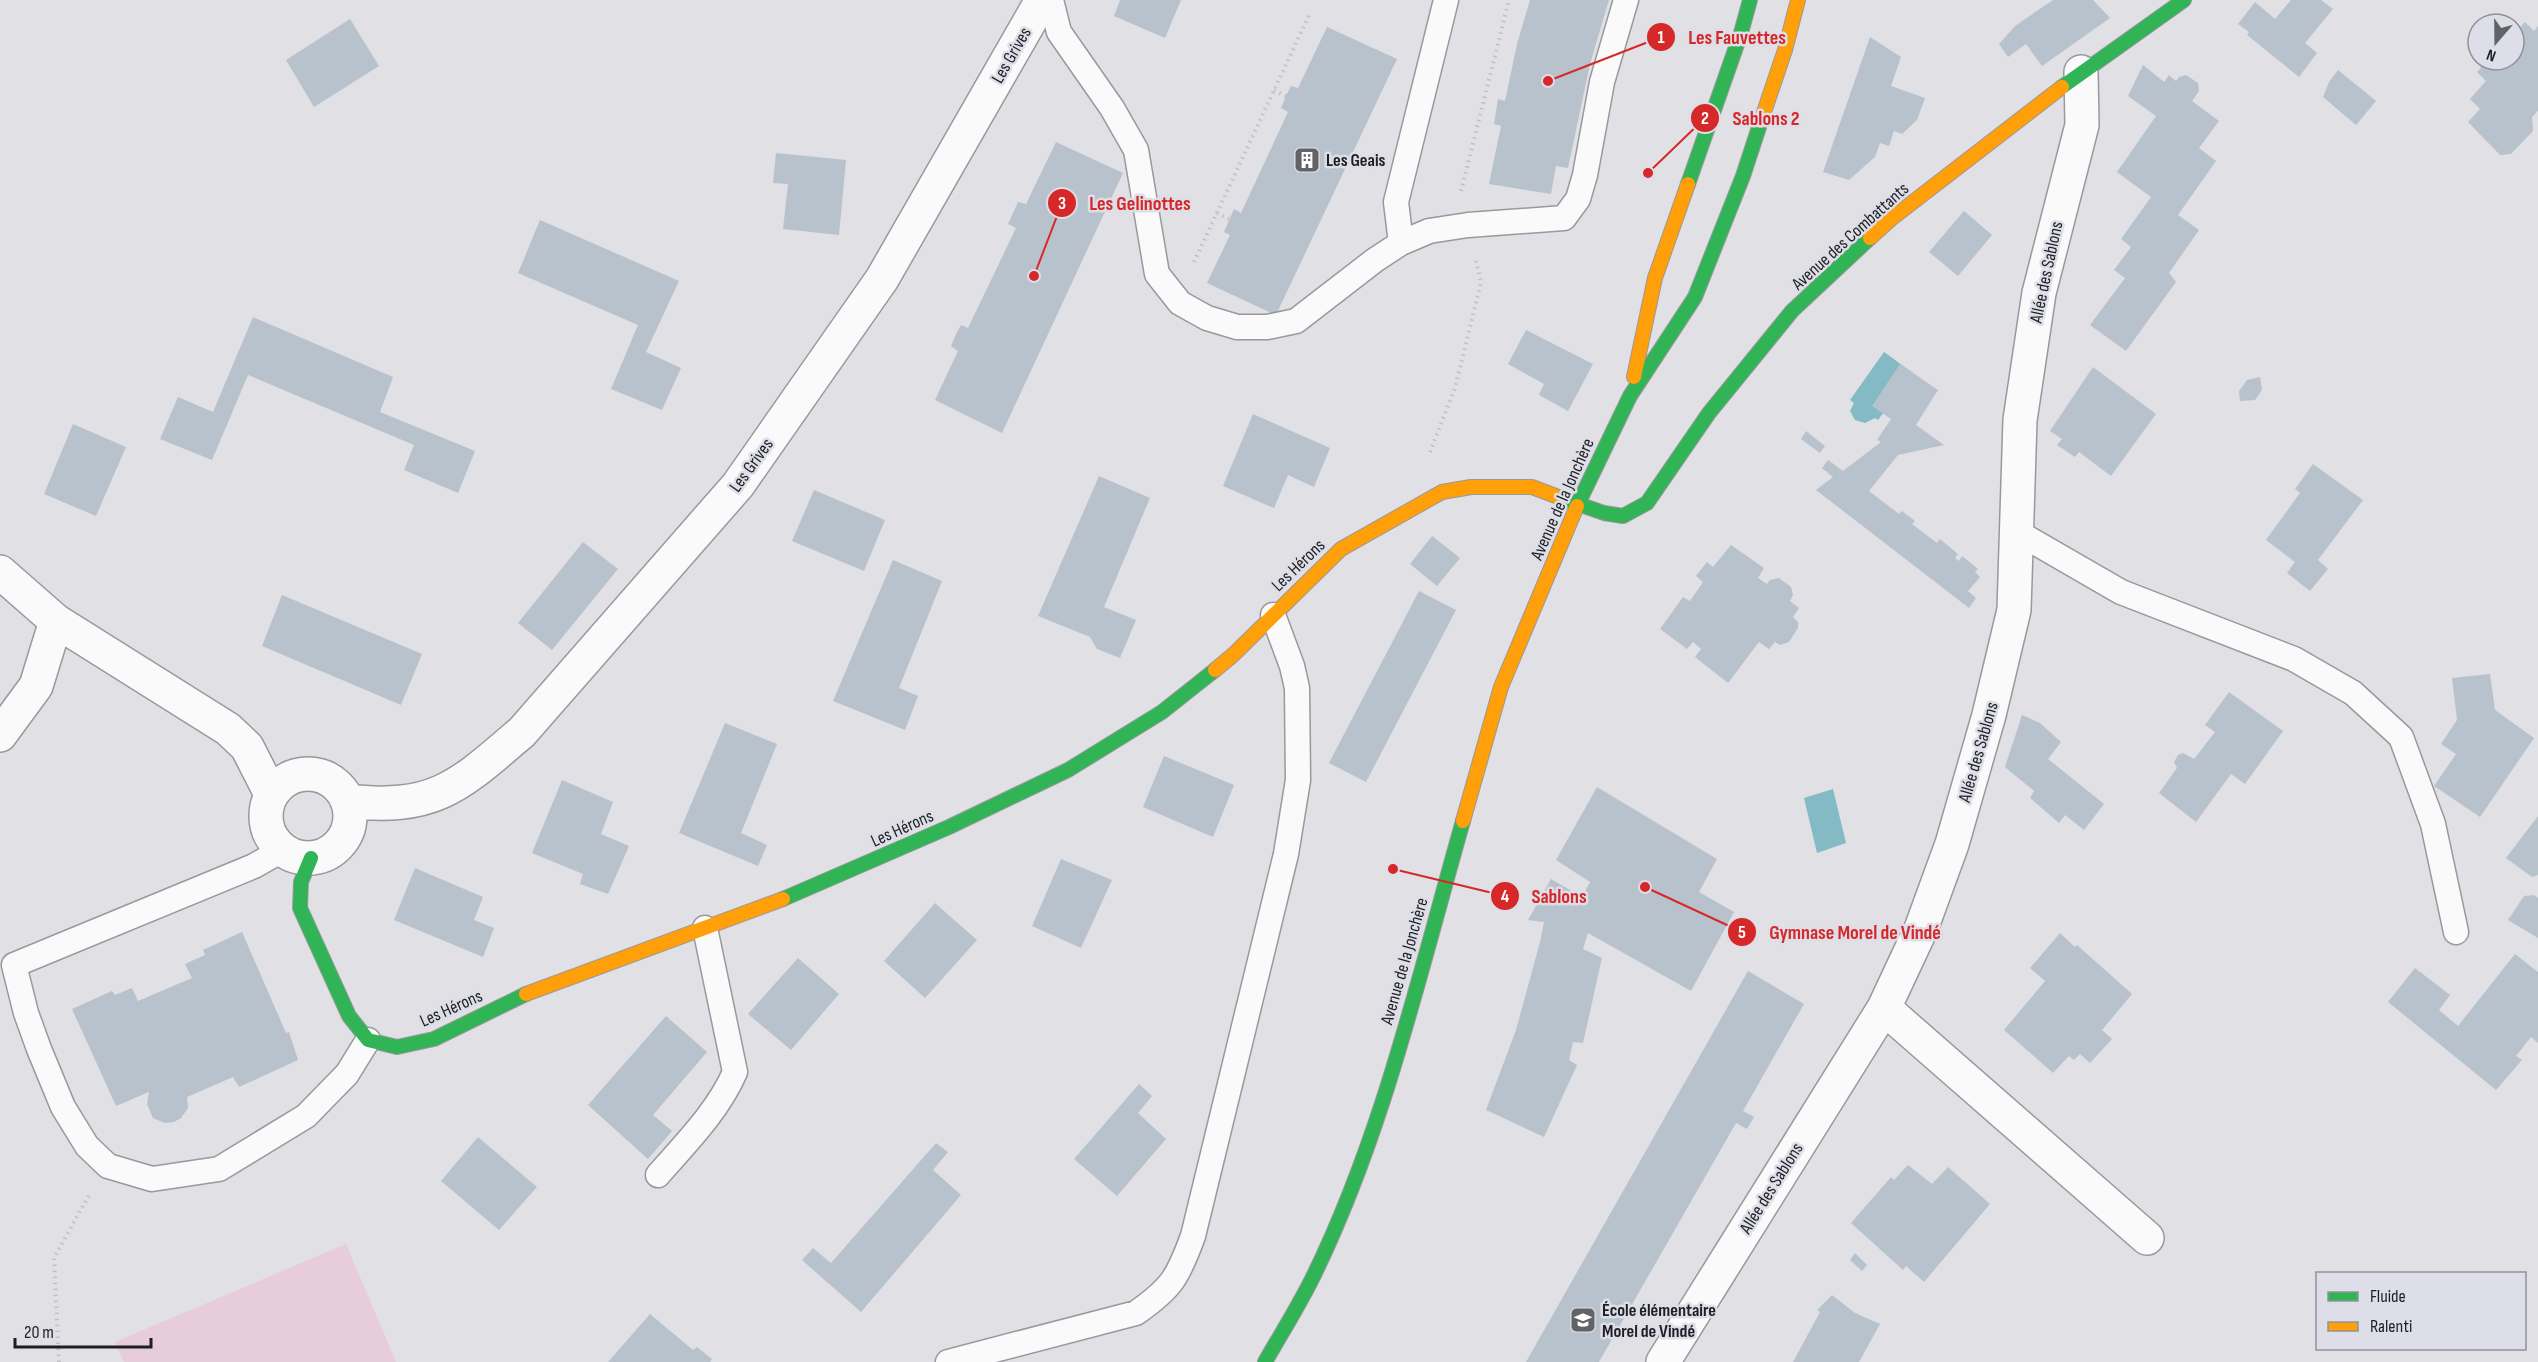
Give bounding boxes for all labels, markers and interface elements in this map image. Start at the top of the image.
north arrow [2466,12,2526,72]
callout: Les Fauvettes [1646,18,1798,56]
street label: Les Grives [987,24,1036,87]
text: Les Fauvettes [1688,26,1786,50]
text: 1 [1657,27,1665,48]
text: N [2484,44,2499,65]
callout: Sablons 2 [1690,99,1811,137]
text: Sablons 2 [1732,107,1800,131]
text: 2 [1701,108,1709,129]
building icon: Les Geais [1292,145,1322,175]
place label: Les Geais [1326,150,1386,171]
street label: Avenue des Combattants [1787,178,1913,295]
callout: Les Gelinottes [1047,184,1203,222]
text: Les Gelinottes [1089,192,1191,216]
text: 3 [1058,193,1066,214]
street label: Allée des Sablons [2025,219,2067,326]
street label: Les Grives [725,434,778,496]
street label: Avenue de la Jonchère [1526,435,1599,564]
street label: Les Hérons [1267,535,1329,596]
street label: Allée des Sablons [1954,700,2003,806]
street label: Les Hérons [868,805,937,851]
callout: Sablons [1490,877,1599,915]
text: Sablons [1531,885,1587,909]
text: 4 [1501,886,1510,907]
street label: Avenue de la Jonchère [1376,895,1433,1028]
callout: Gymnase Morel de Vindé [1727,913,1953,951]
text: Gymnase Morel de Vindé [1769,921,1941,945]
text: 5 [1738,922,1746,943]
street label: Les Hérons [417,985,486,1031]
street label: Allée des Sablons [1735,1139,1808,1238]
legend [2316,1272,2526,1350]
text: Fluide [2370,1286,2406,1307]
place label: École élémentaire Morel de Vindé [1602,1300,1716,1342]
school or university icon: École élémentaire Morel de Vindé [1568,1305,1598,1335]
scale bar [15,1311,152,1349]
text: Ralenti [2370,1316,2412,1337]
text: 20 m [24,1322,54,1343]

